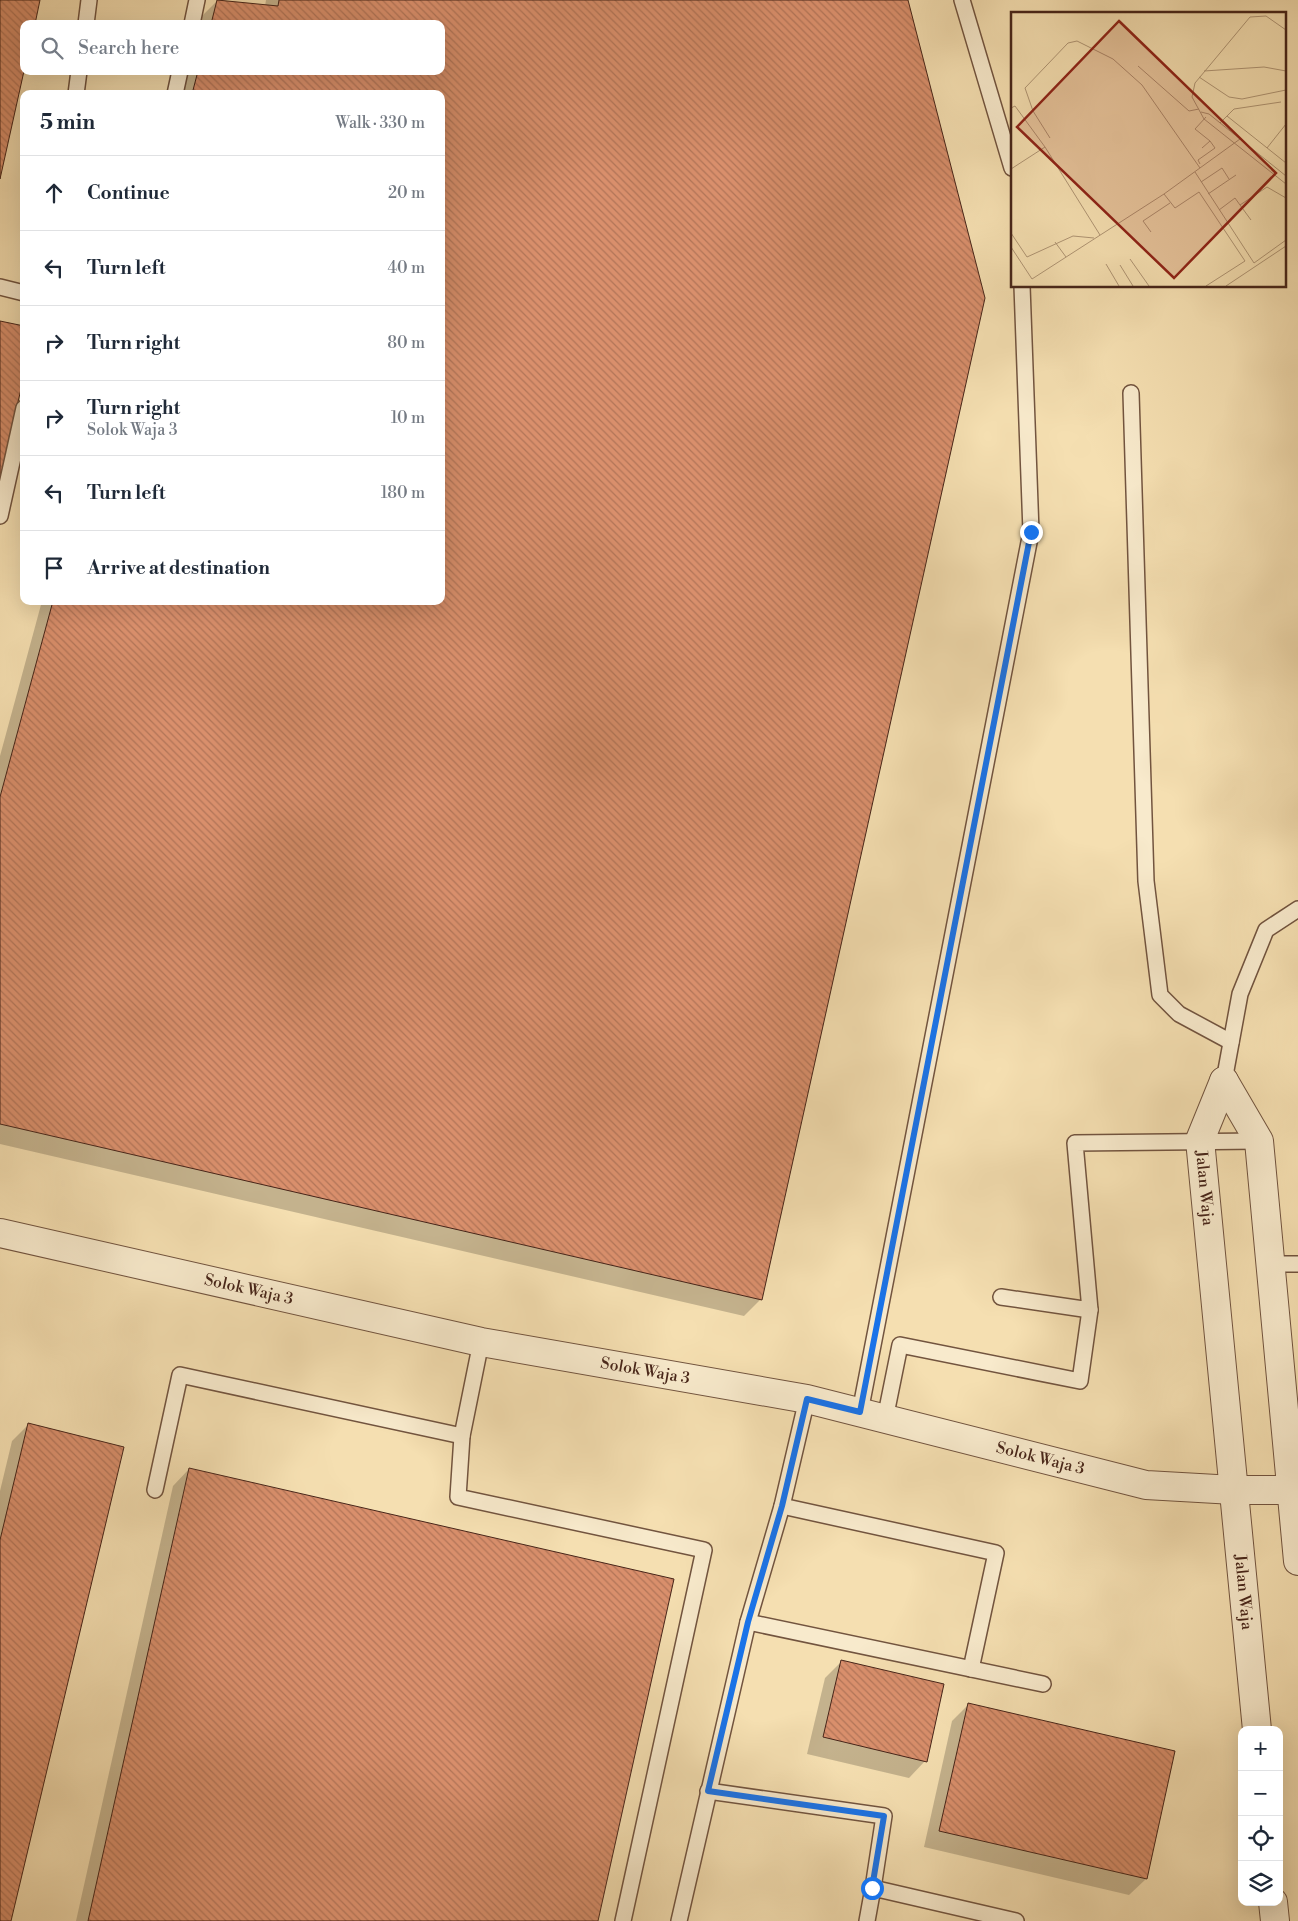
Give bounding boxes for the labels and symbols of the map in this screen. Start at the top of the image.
inset map [1011,12,1286,288]
route end [1020,521,1043,544]
street label: Jalan Waja [1191,1149,1218,1227]
street label: Solok Waja 3 [202,1270,295,1309]
street label: Solok Waja 3 [599,1353,692,1388]
street label: Solok Waja 3 [994,1437,1087,1479]
street label: Jalan Waja [1230,1553,1257,1632]
route start [861,1877,884,1900]

